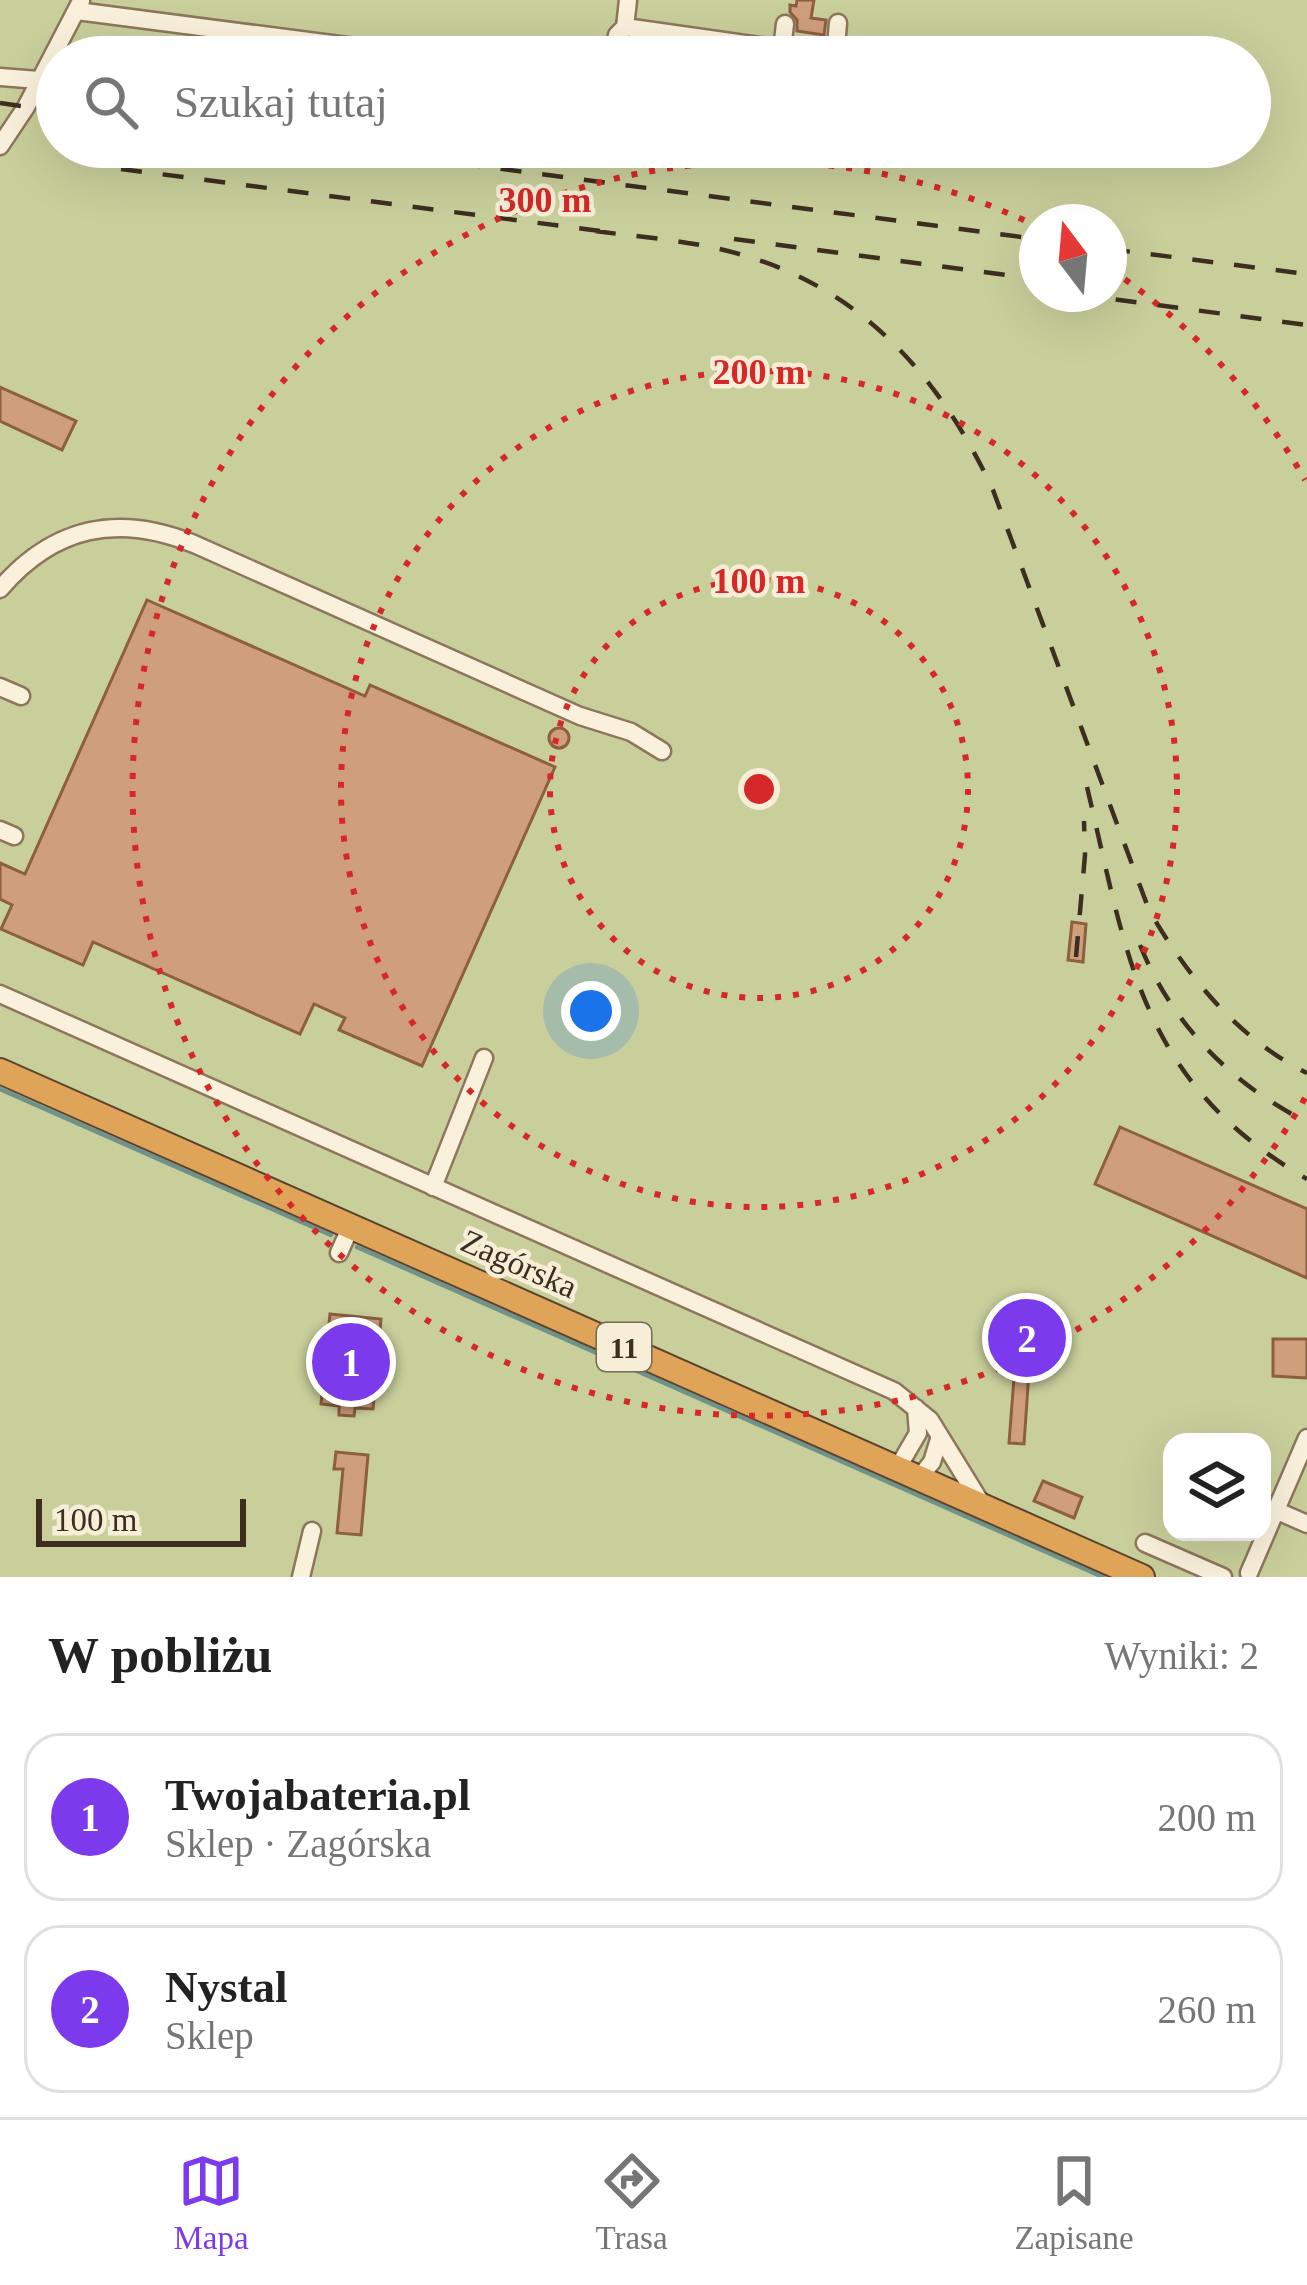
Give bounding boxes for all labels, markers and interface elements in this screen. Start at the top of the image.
search box [36,36,1271,168]
icon: search [78,69,144,135]
text: Szukaj tutaj [174,77,388,127]
text: 300 m [499,180,592,220]
north arrow [1019,204,1127,312]
text: 200 m [713,352,806,392]
text: 100 m [713,561,806,601]
centre of rings [738,768,780,810]
your location [561,981,621,1041]
street label: Zagórska [456,1223,583,1306]
pin: 2 [988,1293,1066,1383]
pin: 1 [312,1317,390,1407]
road number: 11 [597,1323,651,1371]
map controls [1163,1433,1271,1541]
button: layers [1163,1433,1271,1541]
scale bar [36,1493,246,1546]
text: 100 m [54,1502,137,1538]
text: W pobliżu [48,1627,272,1683]
text: Wyniki: 2 [1104,1634,1259,1677]
text: Twojabateria.pl [165,1770,470,1820]
text: 1 [80,1796,100,1839]
text: 200 m [1157,1796,1256,1839]
text: Sklep · Zagórska [165,1822,431,1865]
text: Nystal [165,1962,288,2012]
text: 2 [80,1988,100,2031]
text: 260 m [1157,1988,1256,2031]
text: Sklep [165,2014,254,2057]
tab: Mapa [173,2148,249,2257]
tab: Trasa [595,2148,668,2257]
tab: Zapisane [1014,2148,1134,2257]

